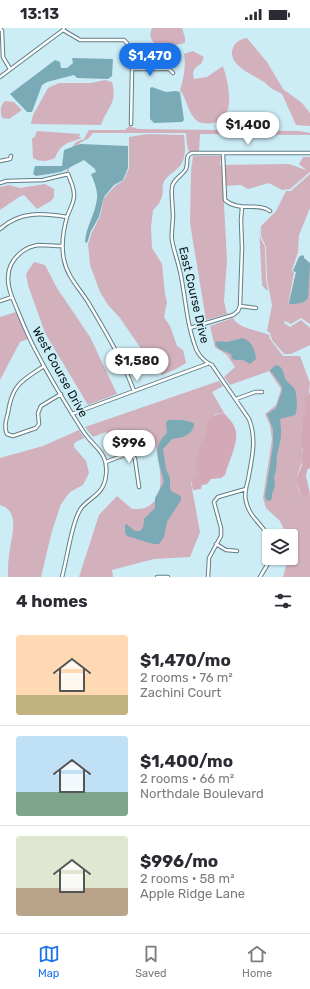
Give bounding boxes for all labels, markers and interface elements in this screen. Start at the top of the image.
text: 13:13 [20,5,59,23]
pin: $1,470 [117,43,183,77]
text: $1,470 [128,48,172,63]
pin: $1,400 [215,112,281,146]
text: $1,400 [225,117,271,132]
street label: East Course Drive [176,245,212,345]
street label: West Course Drive [29,324,91,420]
pin: $1,580 [104,348,170,382]
text: $1,580 [115,353,159,368]
pin: $996 [105,430,153,464]
text: $996 [112,435,146,450]
map controls [262,529,298,565]
button: layers [262,529,298,565]
icon: filters [272,590,294,612]
text: 4 homes [16,591,88,611]
text: $1,470/mo [140,650,231,670]
icon: home [48,651,96,699]
text: 2 rooms · 76 m² [140,670,233,685]
text: Zachini Court [140,685,221,700]
text: $1,400/mo [140,751,233,771]
icon: home [48,752,96,800]
text: 2 rooms · 66 m² [140,771,234,786]
text: Northdale Boulevard [140,786,264,801]
text: $996/mo [140,851,218,871]
icon: home [48,852,96,900]
text: 2 rooms · 58 m² [140,871,235,886]
text: Apple Ridge Lane [140,886,245,901]
tab: Map [38,943,60,980]
tab: Saved [135,943,167,980]
tab: Home [242,943,272,980]

